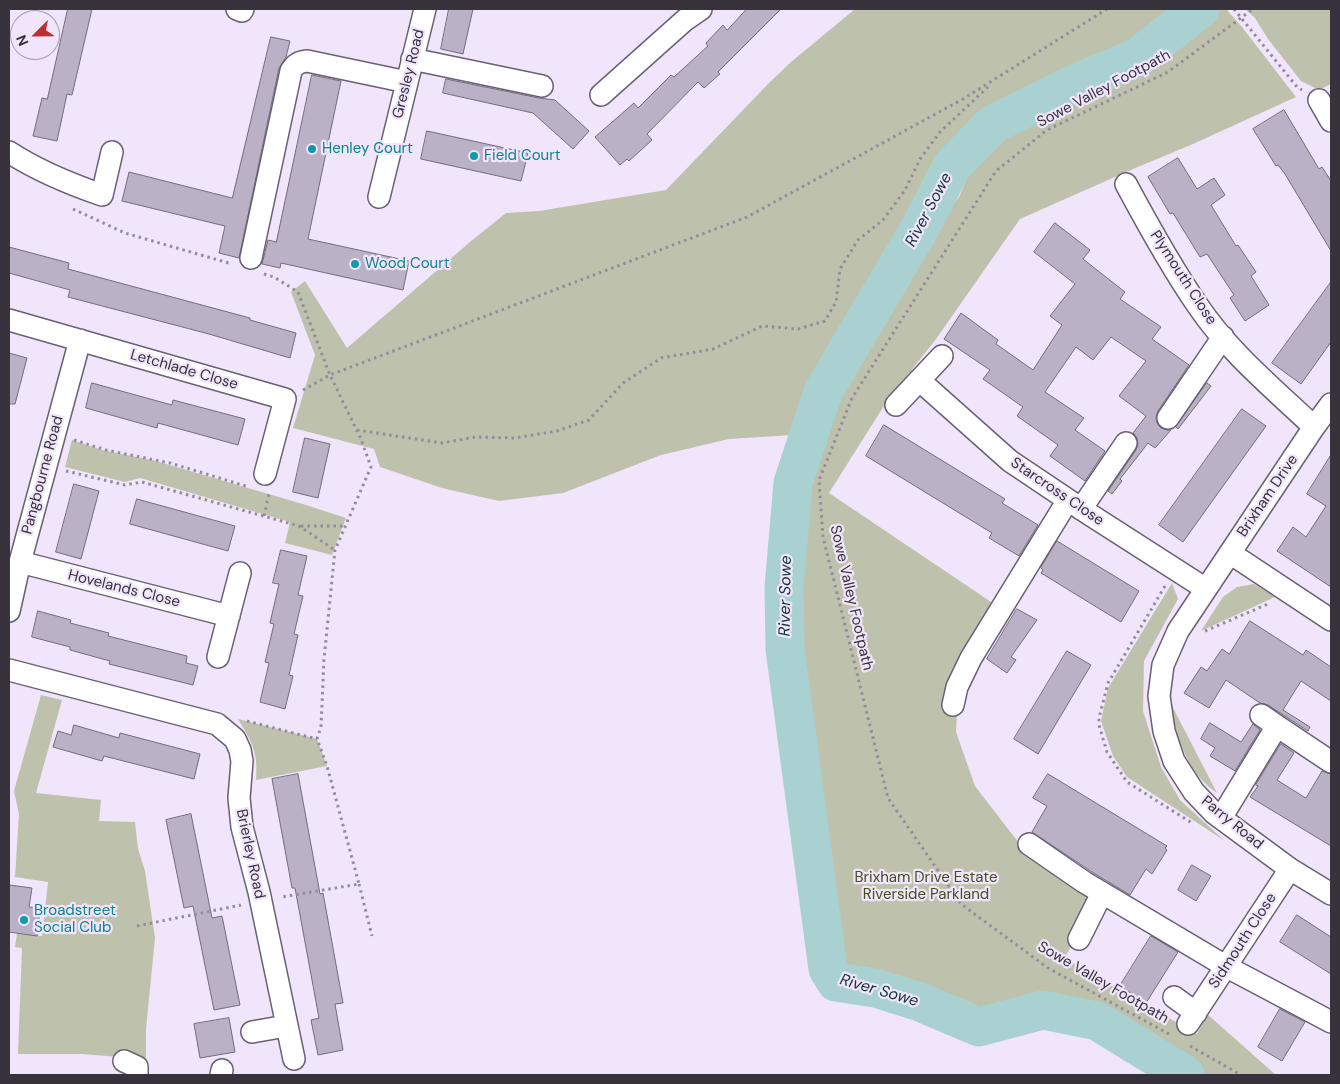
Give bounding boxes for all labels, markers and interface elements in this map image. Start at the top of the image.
north arrow [10,10,60,60]
street label: Gresley Road [389,27,429,121]
text: N [12,32,32,49]
street label: Sowe Valley Footpath [1034,46,1174,132]
place label: Henley Court [322,140,413,158]
marker: Henley Court [306,143,318,155]
place label: Field Court [484,147,561,165]
marker: Field Court [468,150,480,162]
water label: River Sowe [902,170,956,250]
street label: Plymouth Close [1146,227,1220,329]
place label: Wood Court [365,255,450,273]
marker: Wood Court [349,258,361,270]
street label: Letchlade Close [128,346,240,394]
street label: Pangbourne Road [19,414,67,536]
street label: Brixham Drive [1234,451,1302,541]
street label: Starcross Close [1007,454,1107,530]
street label: Sowe Valley Footpath [826,524,876,672]
water label: River Sowe [776,555,796,637]
street label: Hovelands Close [66,566,182,612]
street label: Parry Road [1197,792,1267,854]
street label: Brierley Road [232,808,268,900]
park label: Brixham Drive Estate Riverside Parkland [855,869,997,904]
street label: Sidmouth Close [1205,890,1281,992]
place label: Broadstreet Social Club [34,902,116,937]
marker: Broadstreet Social Club [18,914,30,926]
street label: Sowe Valley Footpath [1034,938,1172,1028]
water label: River Sowe [837,971,921,1011]

